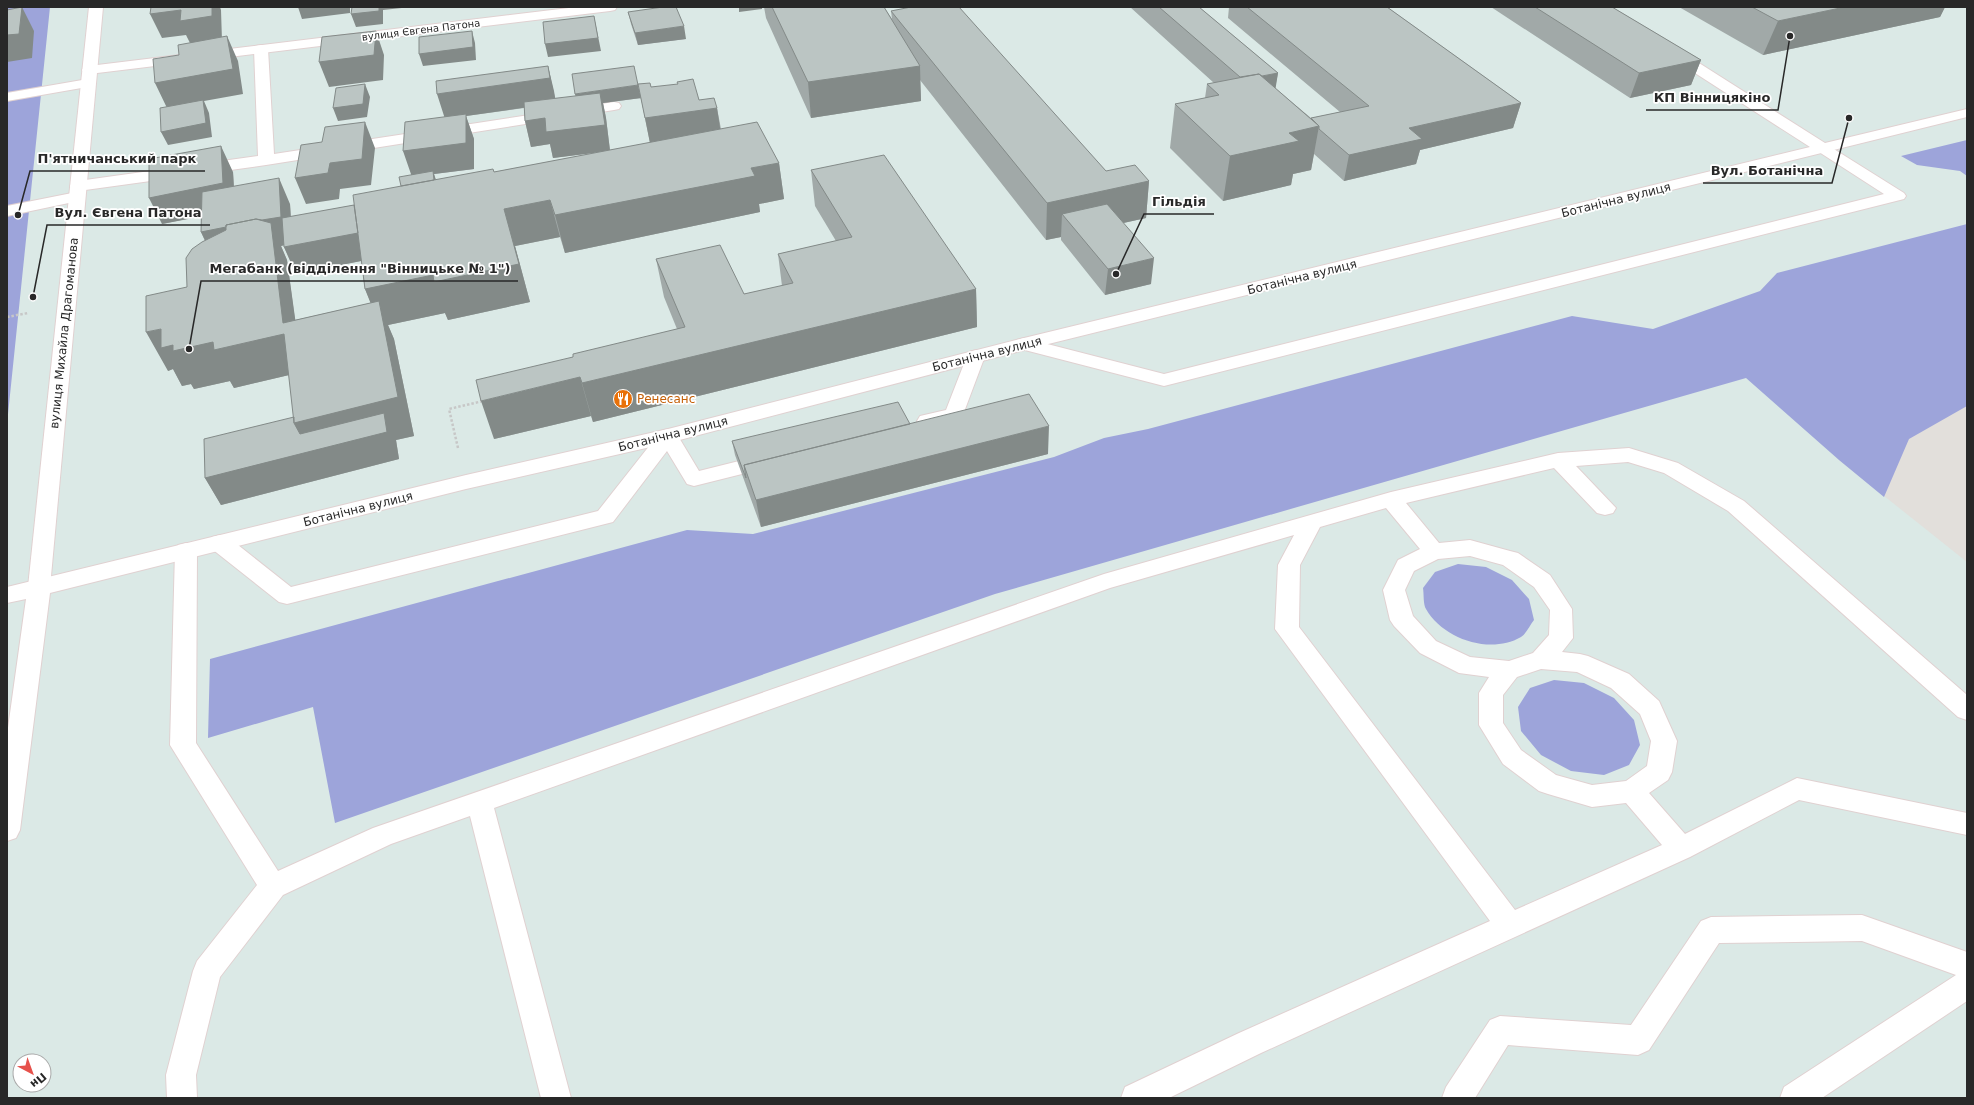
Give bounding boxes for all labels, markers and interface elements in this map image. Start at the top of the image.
street label: вулиця Євгена Патона [361,17,481,43]
callout: КП Вінницякіно [1646,85,1778,110]
text: КП Вінницякіно [1654,90,1770,105]
callout: П'ятничанський парк [30,146,205,171]
text: П'ятничанський парк [38,151,197,166]
callout: Вул. Ботанічна [1703,158,1832,183]
text: Вул. Ботанічна [1711,163,1823,178]
street label: Ботанічна вулиця [1560,180,1672,220]
callout: Гільдія [1144,189,1214,214]
text: Гільдія [1152,194,1206,209]
callout: Вул. Євгена Патона [47,200,210,225]
text: Вул. Євгена Патона [55,205,201,220]
street label: вулиця Михайла Драгоманова [47,237,81,429]
callout: Мегабанк (відділення "Вінницьке № 1") [201,256,518,281]
street label: Ботанічна вулиця [1246,257,1358,297]
text: Мегабанк (відділення "Вінницьке № 1") [210,261,510,276]
street label: Ботанічна вулиця [931,334,1043,374]
restaurant icon: Ренесанс [612,388,634,410]
place label: Ренесанс [637,392,695,406]
street label: Ботанічна вулиця [617,414,729,454]
street label: Ботанічна вулиця [302,489,414,529]
north arrow [12,1053,52,1093]
text: Пн [28,1070,49,1091]

